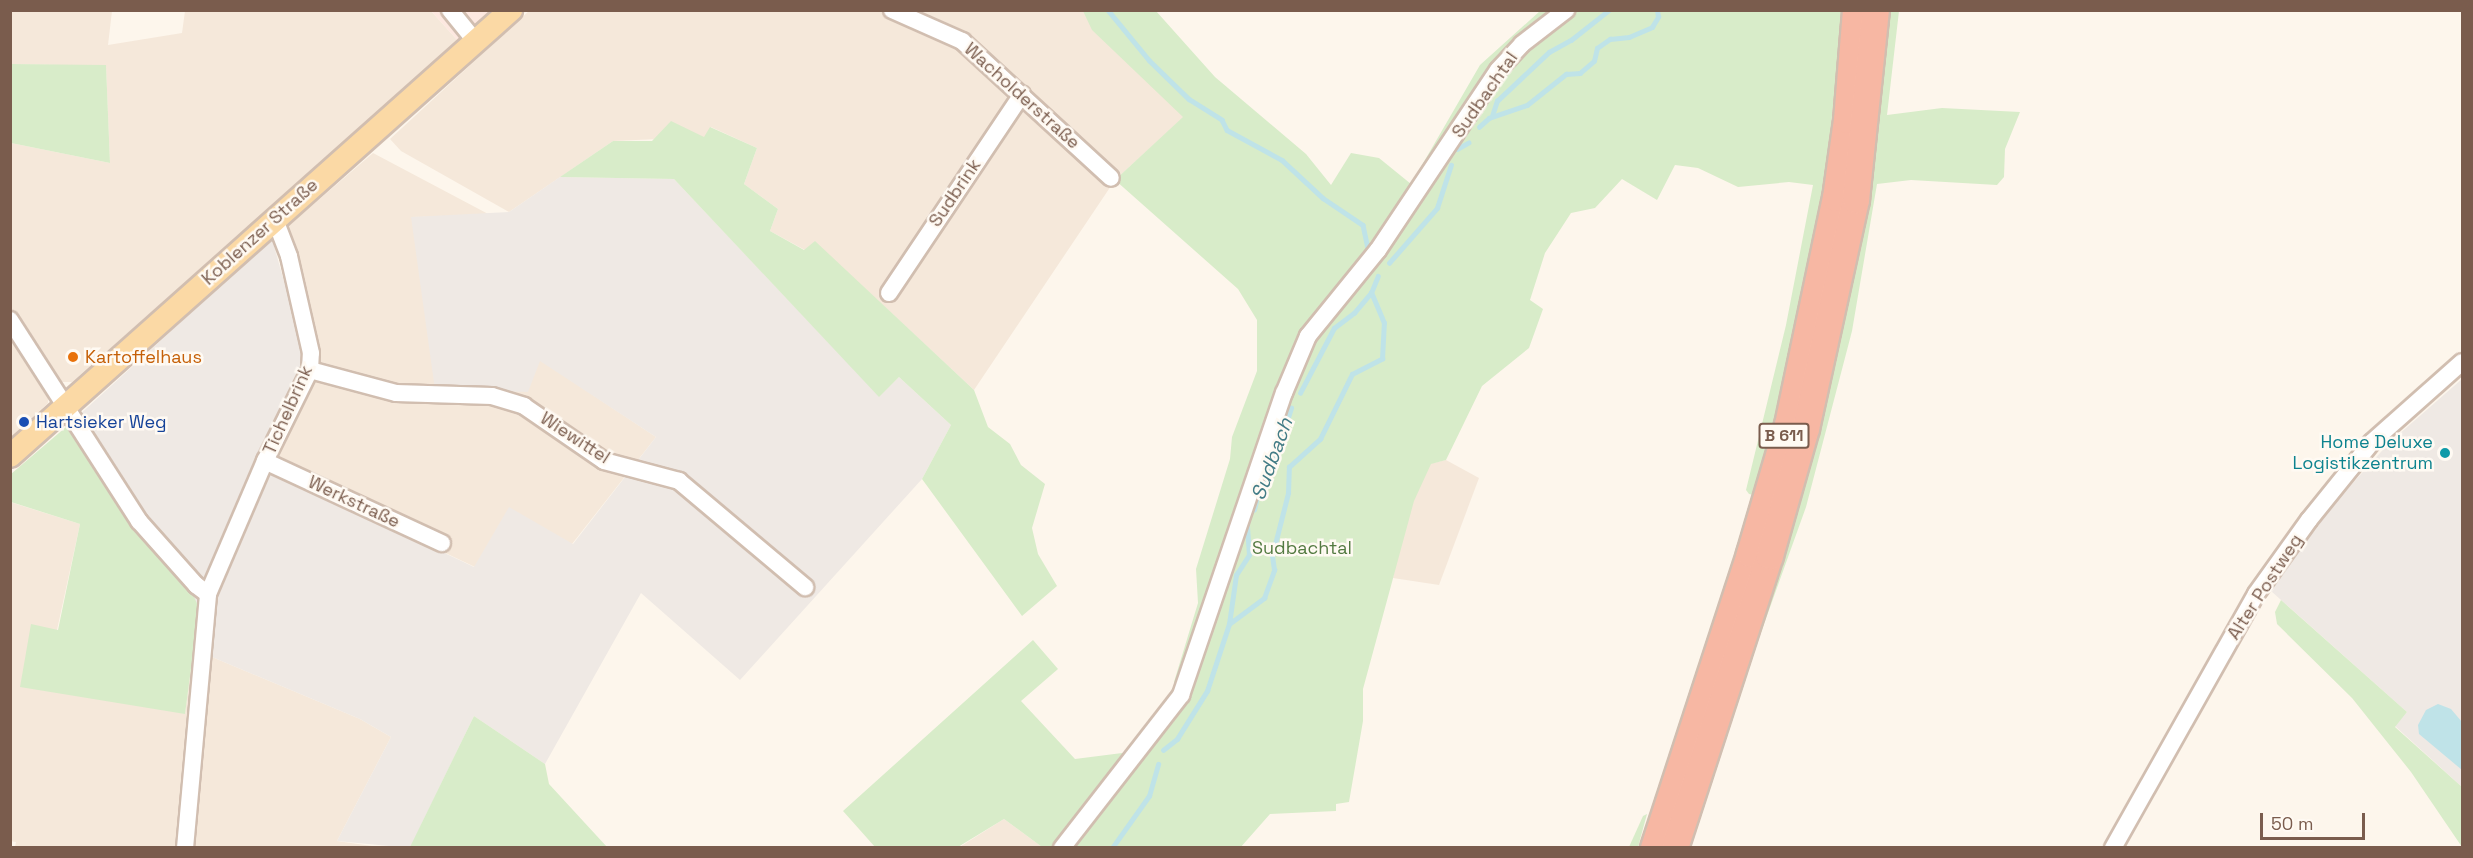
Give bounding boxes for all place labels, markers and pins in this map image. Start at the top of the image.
place label: Kartoffelhaus [85,346,202,368]
marker: Kartoffelhaus [66,350,80,364]
place label: Hartsieker Weg [36,411,167,433]
marker: Hartsieker Weg [17,415,31,429]
place label: Home Deluxe Logistikzentrum [2292,432,2433,474]
marker: Home Deluxe Logistikzentrum [2438,446,2452,460]

